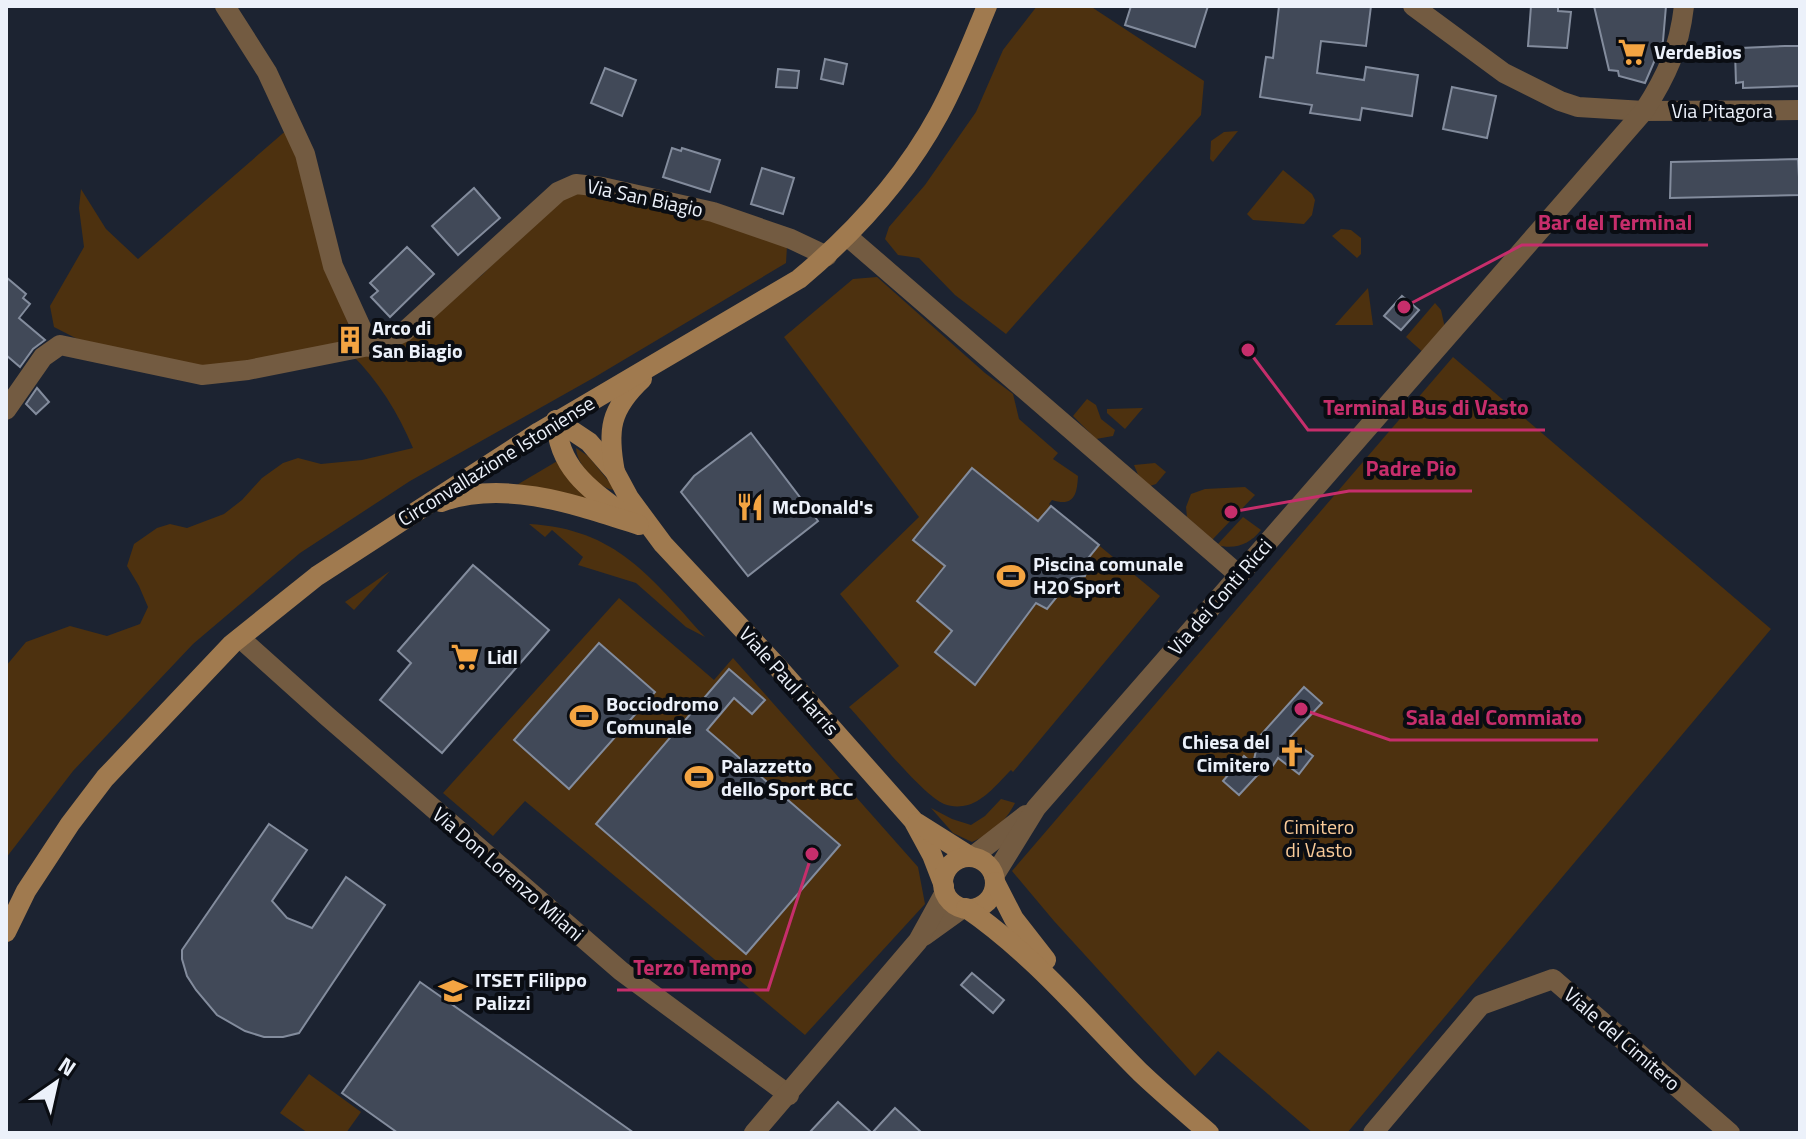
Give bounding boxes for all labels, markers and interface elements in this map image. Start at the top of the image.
place label: VerdeBios [1654,36,1742,67]
supermarket icon: VerdeBios [1617,37,1647,67]
street label: Via Pitagora [1671,95,1773,126]
street label: Via San Biagio [584,170,706,225]
callout: Bar del Terminal [1522,199,1708,245]
text: Bar del Terminal [1538,205,1692,239]
place label: Arco di San Biagio [372,312,463,366]
building icon: Arco di San Biagio [335,325,365,355]
callout: Terminal Bus di Vasto [1308,384,1545,430]
street label: Circonvallazione Istoniense [391,387,600,534]
text: Terminal Bus di Vasto [1323,390,1529,424]
callout: Padre Pio [1349,445,1472,491]
text: Padre Pio [1366,451,1456,485]
place label: McDonald's [772,491,873,522]
restaurant icon: McDonald's [735,492,765,522]
street label: Via dei Conti Ricci [1160,531,1279,662]
place label: Piscina comunale H20 Sport [1033,548,1183,602]
sports icon: Piscina comunale H20 Sport [996,561,1026,591]
street label: Viale Paul Harris [732,619,847,742]
place label: Lidl [487,641,518,672]
supermarket icon: Lidl [450,642,480,672]
place label: Bocciodromo Comunale [606,688,719,742]
callout: Sala del Commiato [1390,694,1598,740]
text: Sala del Commiato [1406,700,1582,734]
sports icon: Bocciodromo Comunale [569,701,599,731]
place label: Chiesa del Cimitero [1182,726,1270,780]
church icon: Chiesa del Cimitero [1277,738,1307,768]
place label: Palazzetto dello Sport BCC [721,750,854,804]
sports icon: Palazzetto dello Sport BCC [684,762,714,792]
street label: Via Don Lorenzo Milani [426,799,591,948]
park label: Cimitero di Vasto [1284,811,1354,865]
callout: Terzo Tempo [617,944,768,990]
text: Terzo Tempo [633,950,753,984]
place label: ITSET Filippo Palizzi [475,964,587,1018]
school or university icon: ITSET Filippo Palizzi [438,976,468,1006]
street label: Viale del Cimitero [1557,979,1687,1098]
north arrow [16,1043,96,1123]
text: N [51,1048,83,1085]

